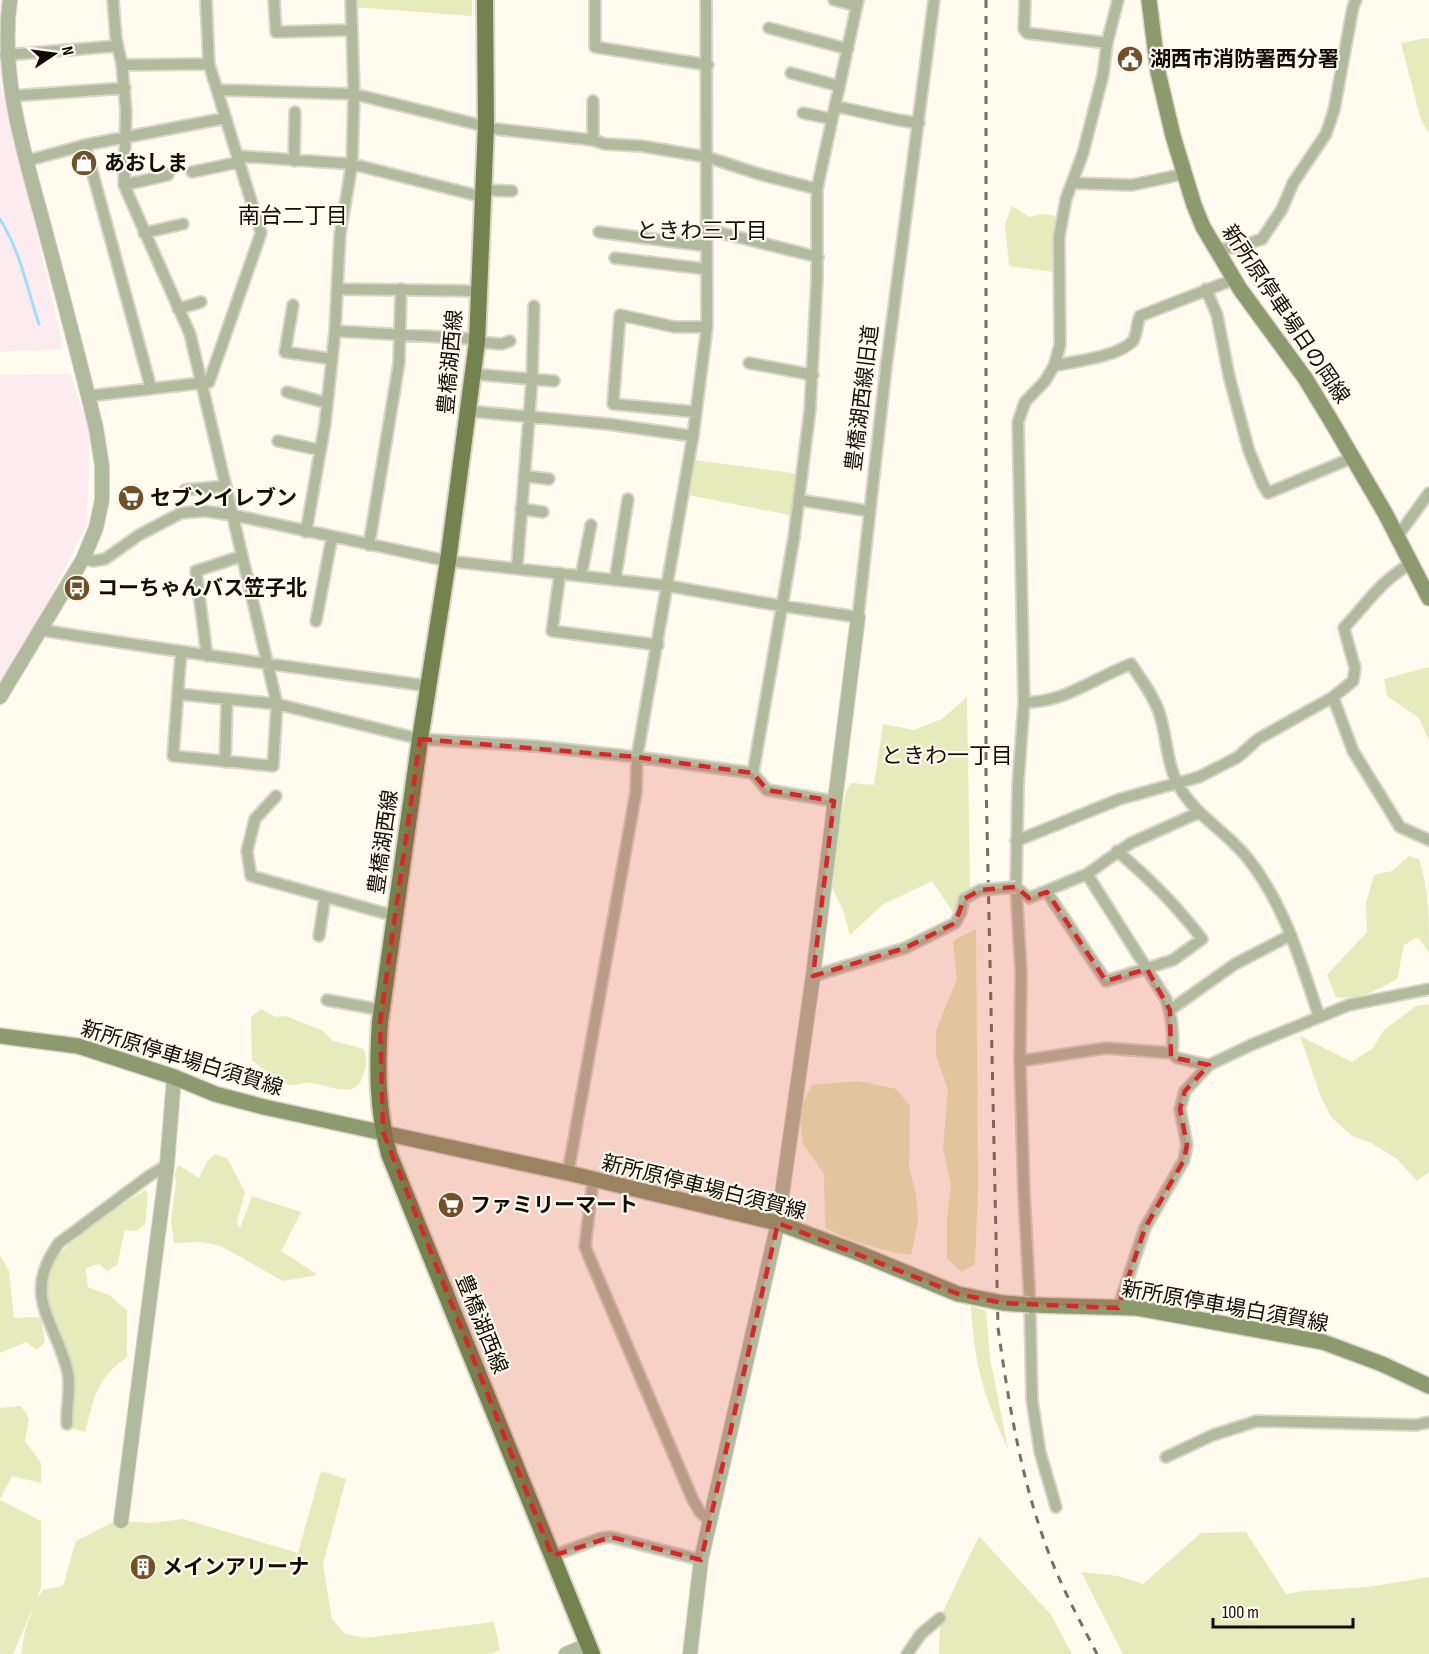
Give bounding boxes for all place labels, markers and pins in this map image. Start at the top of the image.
public building icon: 湖西市消防署西分署 [1115,44,1145,74]
place label: 湖西市消防署西分署 [1150,47,1339,72]
shop icon: あおしま [69,148,99,178]
place label: あおしま [104,151,188,176]
supermarket icon: セブンイレブン [116,483,146,513]
place label: セブンイレブン [150,486,297,511]
bus stop icon: コーちゃんバス笠子北 [62,573,92,603]
place label: コーちゃんバス笠子北 [97,576,307,601]
supermarket icon: ファミリーマート [436,1190,466,1220]
place label: ファミリーマート [470,1193,638,1218]
building icon: メインアリーナ [128,1552,158,1582]
place label: メインアリーナ [162,1555,309,1580]

